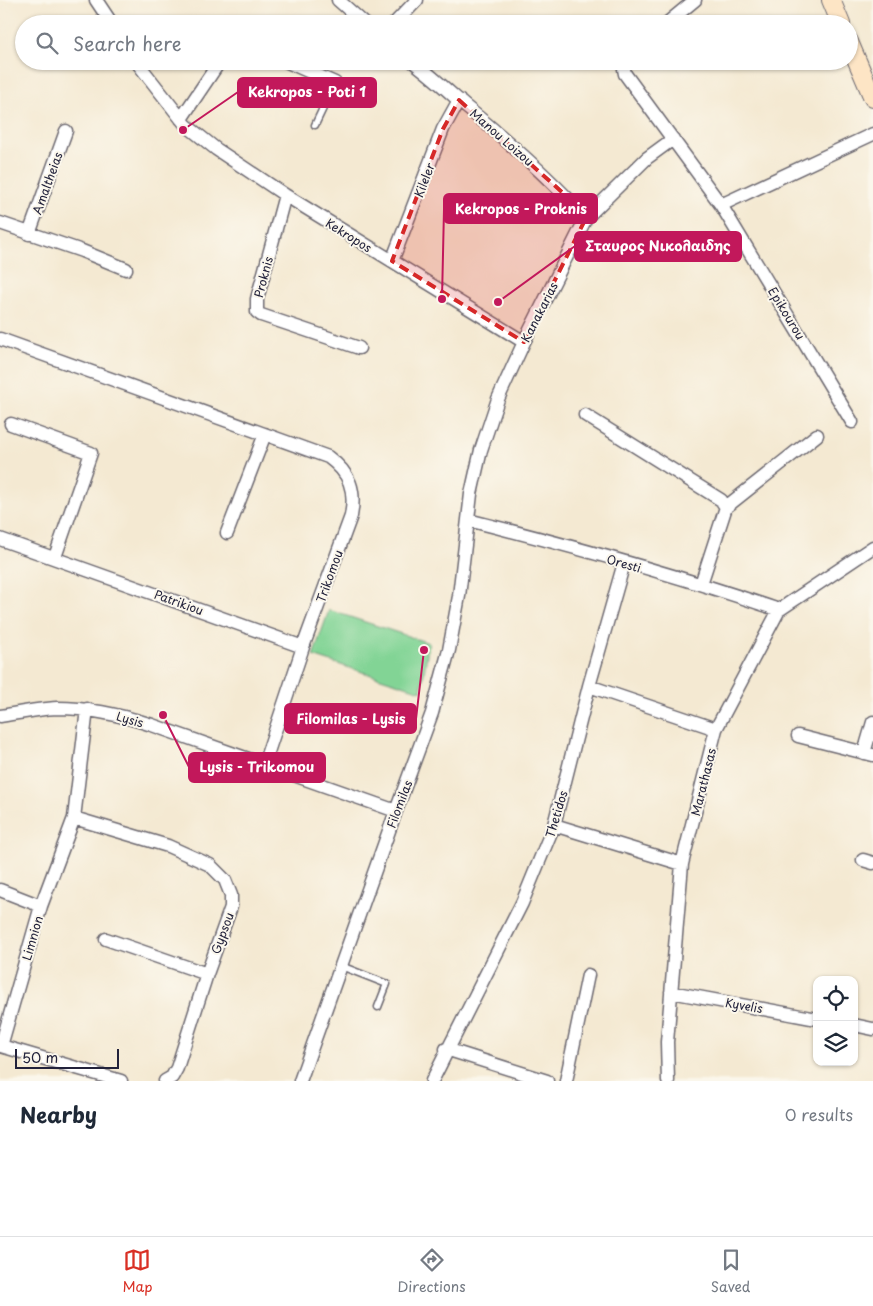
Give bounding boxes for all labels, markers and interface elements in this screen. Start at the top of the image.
search box [15,15,858,70]
icon: search [33,29,61,57]
text: Search here [73,29,182,57]
callout: Kekropos - Poti 1 [238,78,376,107]
text: Kekropos - Poti 1 [248,81,366,102]
street label: Manou Loizou [466,104,538,170]
street label: Amaltheias [27,149,67,217]
street label: Kileler [409,160,439,200]
callout: Kekropos - Proknis [444,194,597,223]
text: Kekropos - Proknis [455,198,587,219]
street label: Kekropos [322,214,376,257]
callout: Σταυρος Νικολαιδης [575,232,741,261]
text: Σταυρος Νικολαιδης [585,235,731,256]
street label: Proknis [249,254,277,300]
street label: Kanakarias [516,278,562,345]
street label: Epikourou [764,283,810,343]
street label: Trikomou [311,547,347,605]
street label: Oresti [605,549,643,577]
street label: Patrikiou [152,585,206,619]
callout: Filomilas - Lysis [285,704,416,733]
street label: Lysis [114,707,146,732]
text: Filomilas - Lysis [296,708,406,729]
street label: Marathasas [686,746,720,818]
callout: Lysis - Trikomou [189,753,325,782]
text: Lysis - Trikomou [200,756,314,777]
street label: Filomilas [382,777,417,831]
street label: Thetidos [540,788,572,840]
street label: Gypsou [206,910,238,956]
street label: Limnion [17,914,47,962]
map controls [813,976,858,1066]
button: locate [813,976,858,1021]
street label: Kyvelis [724,993,765,1017]
button: layers [813,1021,858,1066]
scale bar [15,1046,119,1069]
text: 50 m [22,1047,58,1068]
text: Nearby [20,1098,97,1130]
text: 0 results [785,1102,853,1126]
tab: Map [123,1246,152,1297]
tab: Directions [398,1246,466,1297]
tab: Saved [711,1246,750,1297]

